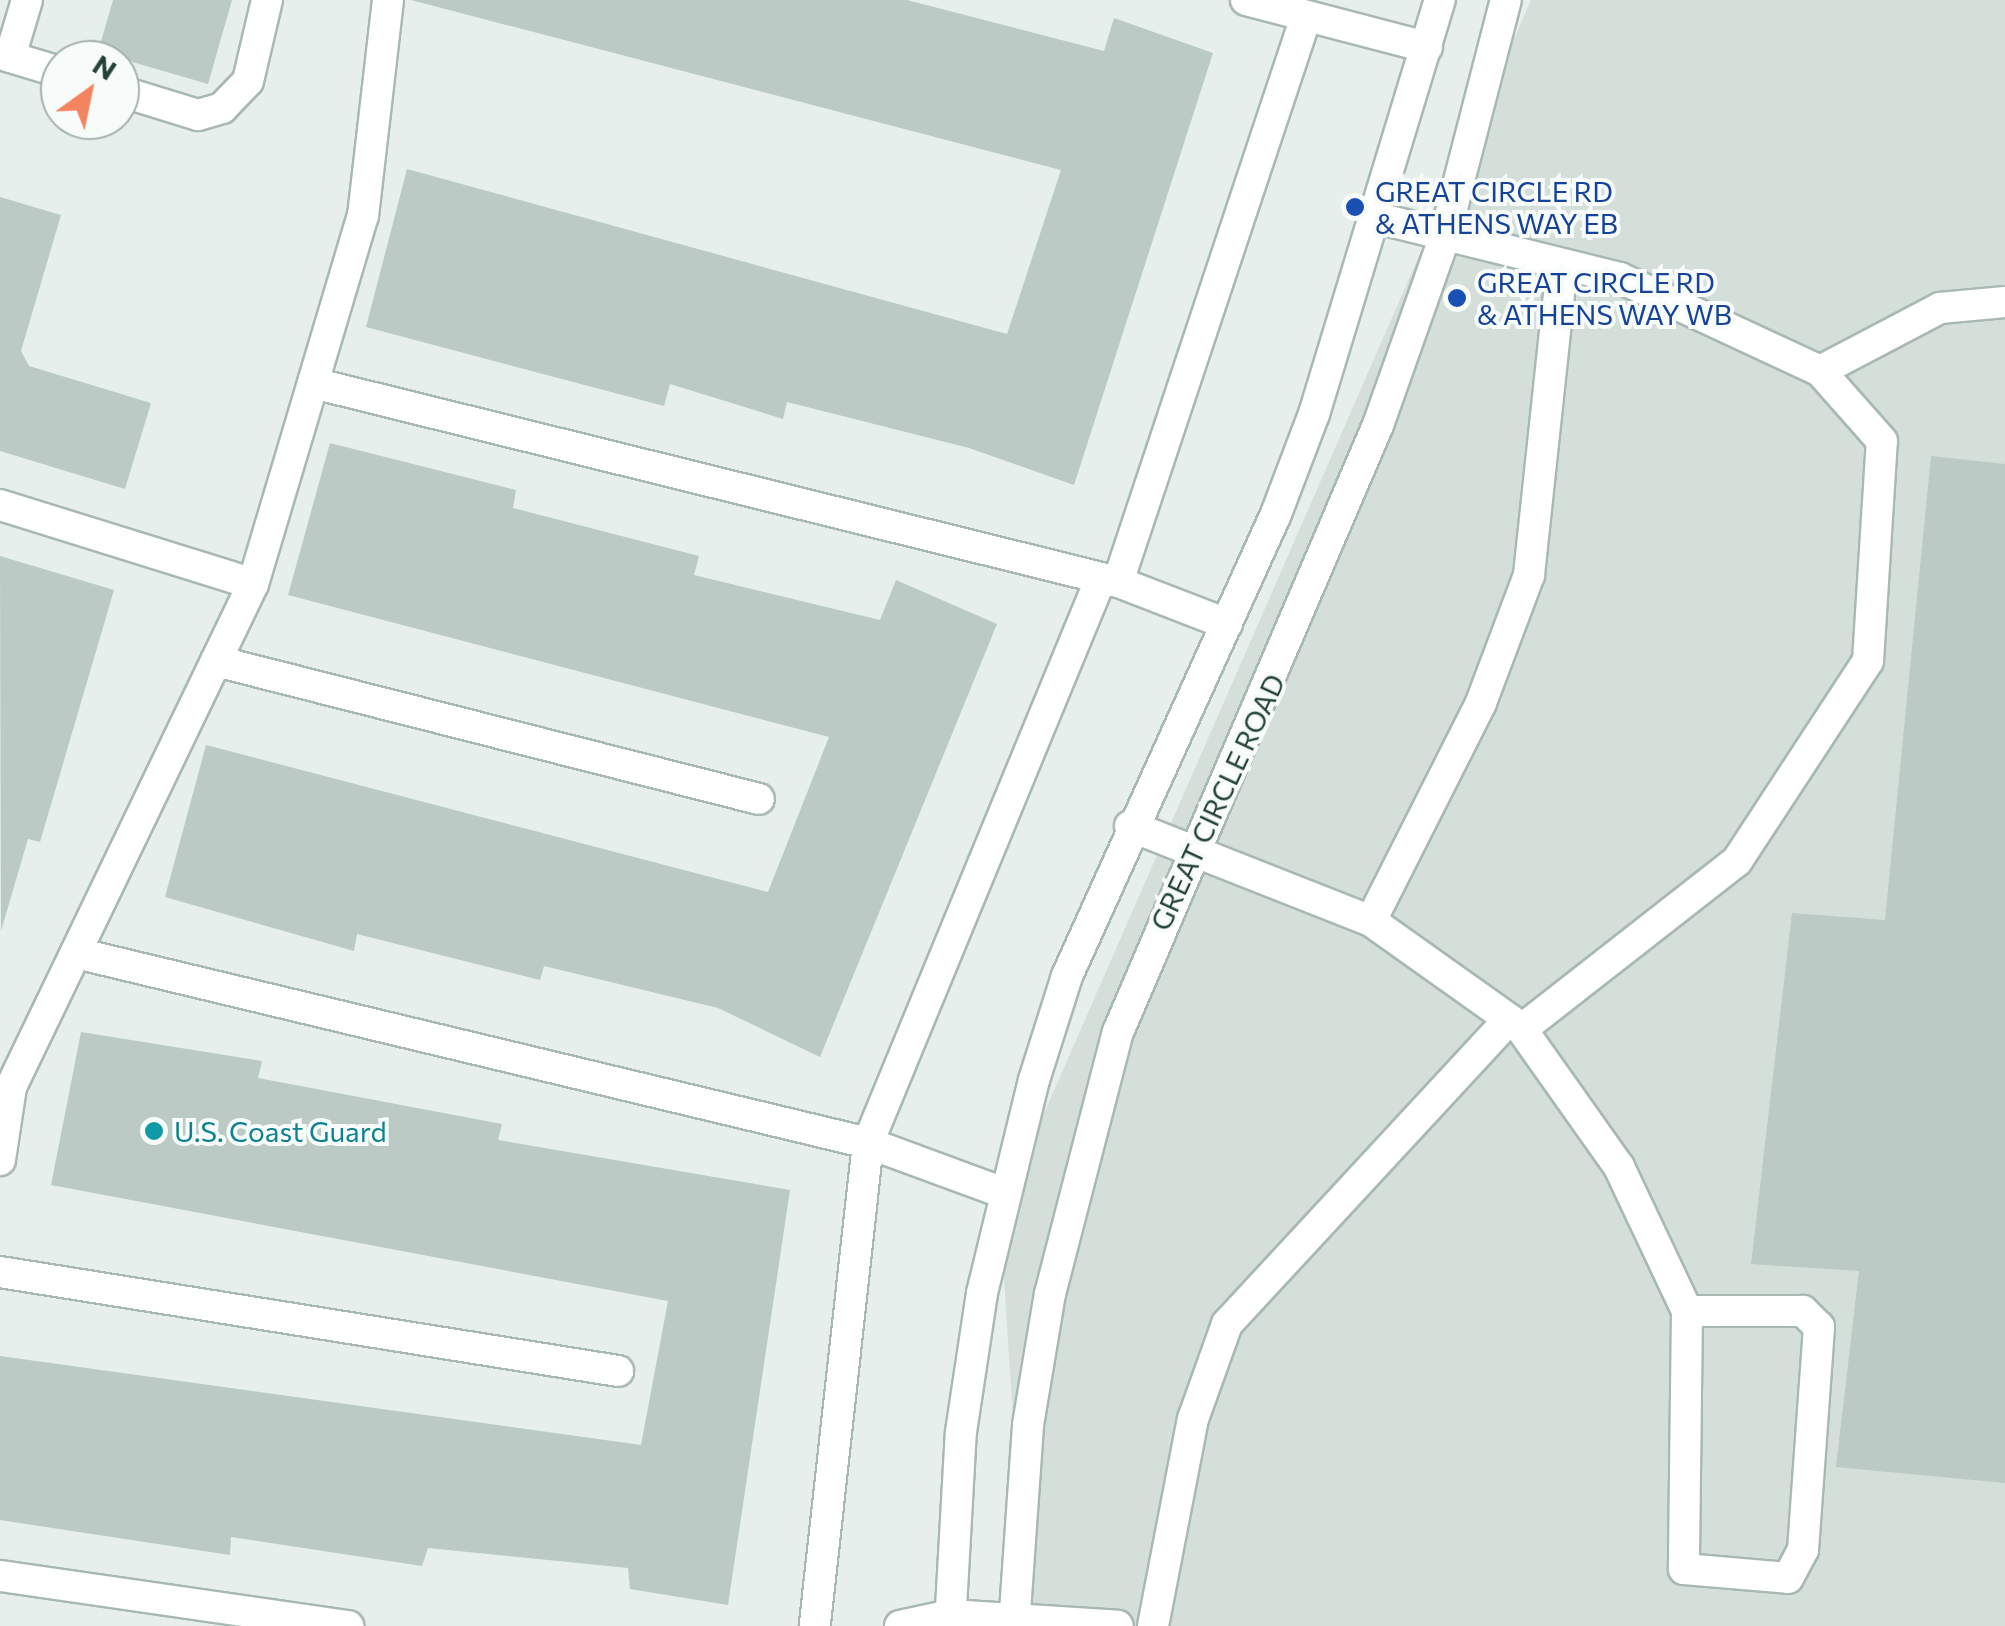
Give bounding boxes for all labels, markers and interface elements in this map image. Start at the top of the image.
north arrow [40,40,140,140]
text: N [87,47,123,86]
place label: GREAT CIRCLE RD & ATHENS WAY EB [1375,174,1618,240]
marker: GREAT CIRCLE RD & ATHENS WAY EB [1344,196,1366,218]
place label: GREAT CIRCLE RD & ATHENS WAY WB [1477,265,1732,331]
marker: GREAT CIRCLE RD & ATHENS WAY WB [1446,287,1468,309]
street label: GREAT CIRCLE ROAD [1143,669,1291,935]
place label: U.S. Coast Guard [174,1114,387,1148]
marker: U.S. Coast Guard [143,1120,165,1142]

